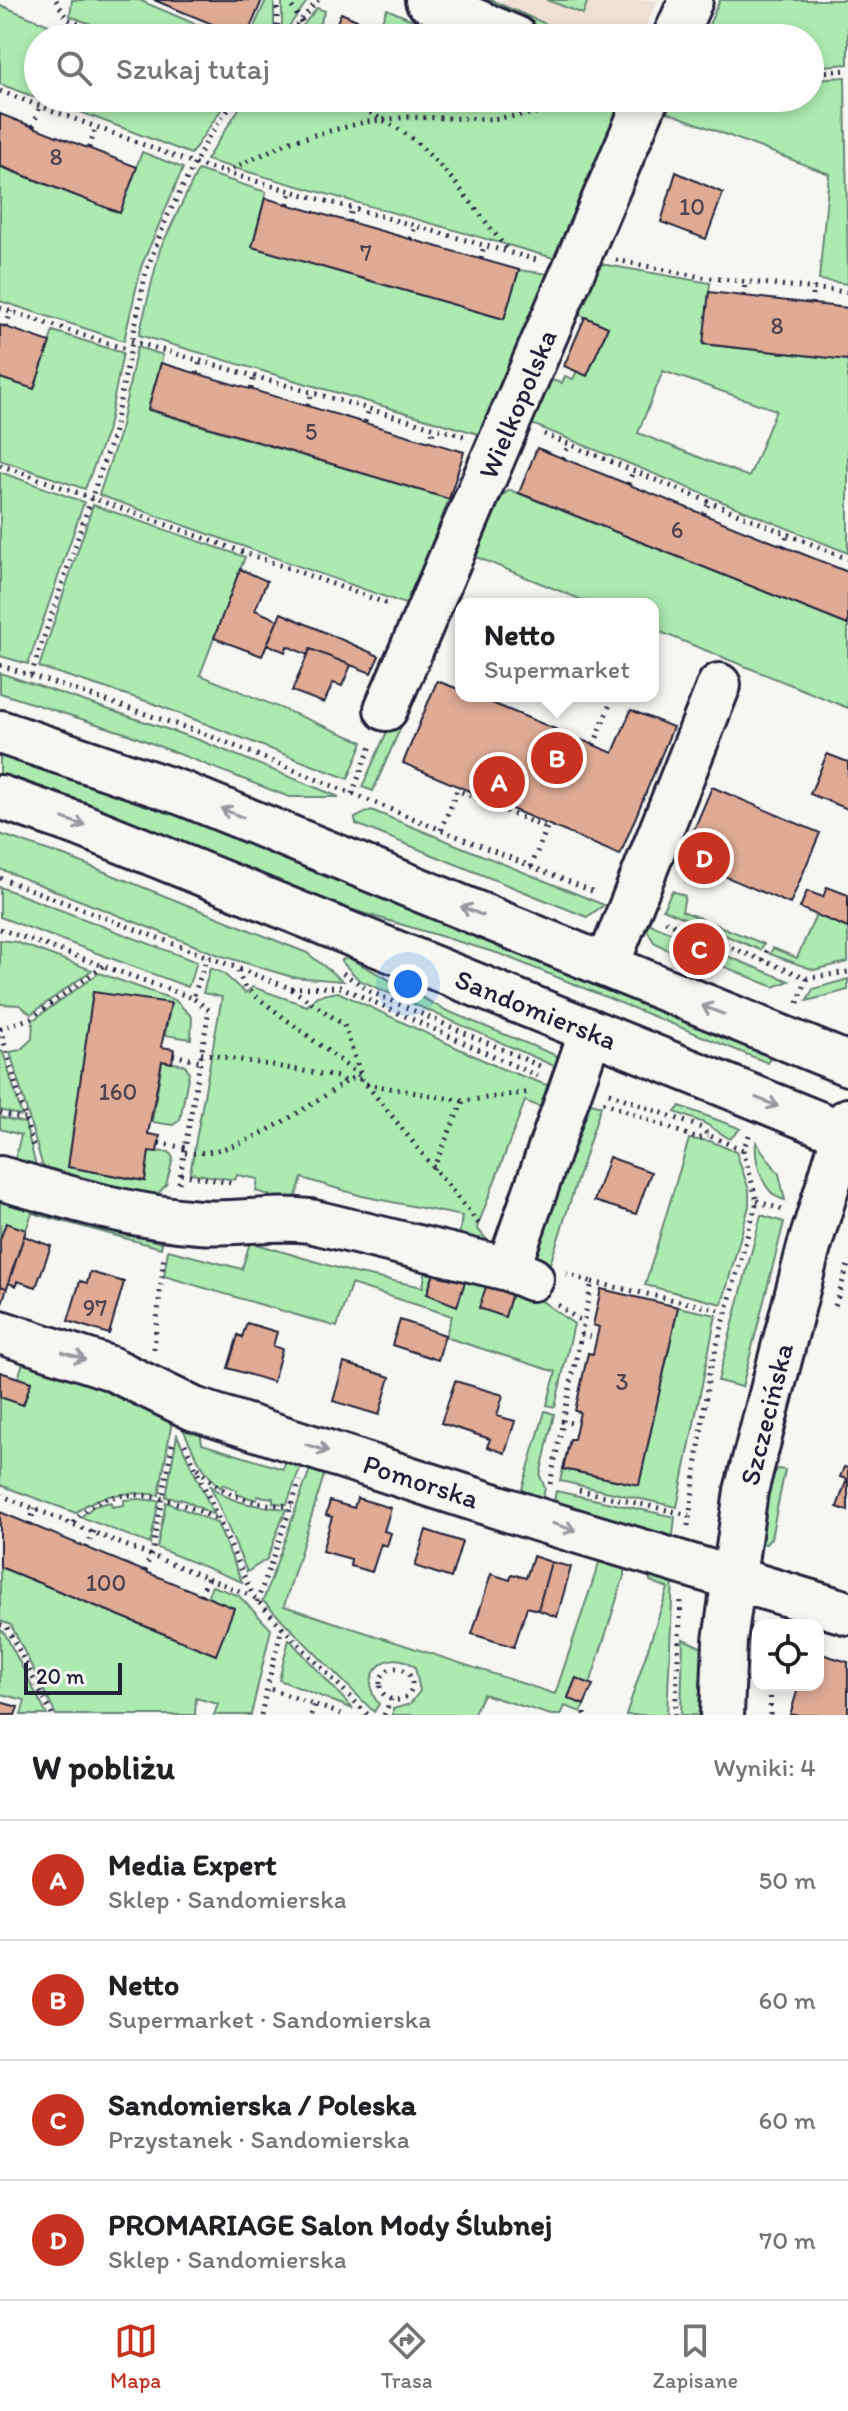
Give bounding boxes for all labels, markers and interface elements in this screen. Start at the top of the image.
search box [24,24,824,112]
icon: search [52,46,96,90]
text: Szukaj tutaj [116,50,270,87]
house number: 8 [49,142,63,171]
house number: 10 [679,192,705,221]
house number: 7 [360,238,372,267]
house number: 8 [770,311,784,340]
street label: Wielkopolska [470,324,564,484]
house number: 5 [305,417,317,446]
house number: 6 [671,515,683,544]
popup [455,598,659,702]
text: Netto [484,616,555,653]
text: Supermarket [484,653,630,685]
pin: B [531,728,583,788]
pin: A [473,752,525,812]
one-way arrow [220,805,245,819]
one-way arrow [61,816,86,830]
pin: D [678,828,730,888]
one-way arrow [460,903,485,918]
pin: C [673,919,725,979]
street label: Sandomierska [450,961,622,1057]
your location [388,964,428,1004]
one-way arrow [701,1001,726,1016]
house number: 160 [99,1077,137,1106]
one-way arrow [754,1095,779,1110]
house number: 97 [83,1293,107,1322]
street label: Szczecińska [732,1339,800,1489]
one-way arrow [62,1349,87,1364]
house number: 3 [615,1367,629,1396]
one-way arrow [303,1441,329,1456]
street label: Pomorska [359,1446,483,1516]
one-way arrow [551,1520,577,1535]
house number: 100 [86,1568,126,1597]
map controls [752,1619,824,1691]
button: locate [752,1619,824,1691]
scale bar [24,1659,122,1695]
text: 20 m [36,1663,85,1690]
text: W pobliżu [32,1747,175,1788]
text: Wyniki: 4 [713,1751,816,1783]
text: Media Expert [108,1846,276,1883]
text: A [50,1864,66,1896]
text: 50 m [759,1864,816,1896]
text: Sklep · Sandomierska [108,1883,347,1915]
text: Netto [108,1966,179,2003]
text: B [50,1984,66,2016]
text: 60 m [759,1984,816,2016]
text: Supermarket · Sandomierska [108,2003,431,2035]
text: Sandomierska / Poleska [108,2086,416,2123]
text: C [50,2104,66,2136]
text: 60 m [759,2104,816,2136]
text: Przystanek · Sandomierska [108,2123,410,2155]
text: PROMARIAGE Salon Mody Ślubnej [108,2206,552,2243]
text: D [49,2224,67,2256]
text: 70 m [759,2224,816,2256]
text: Sklep · Sandomierska [108,2243,347,2275]
tab: Mapa [110,2319,161,2394]
tab: Trasa [381,2319,433,2394]
tab: Zapisane [653,2319,738,2394]

